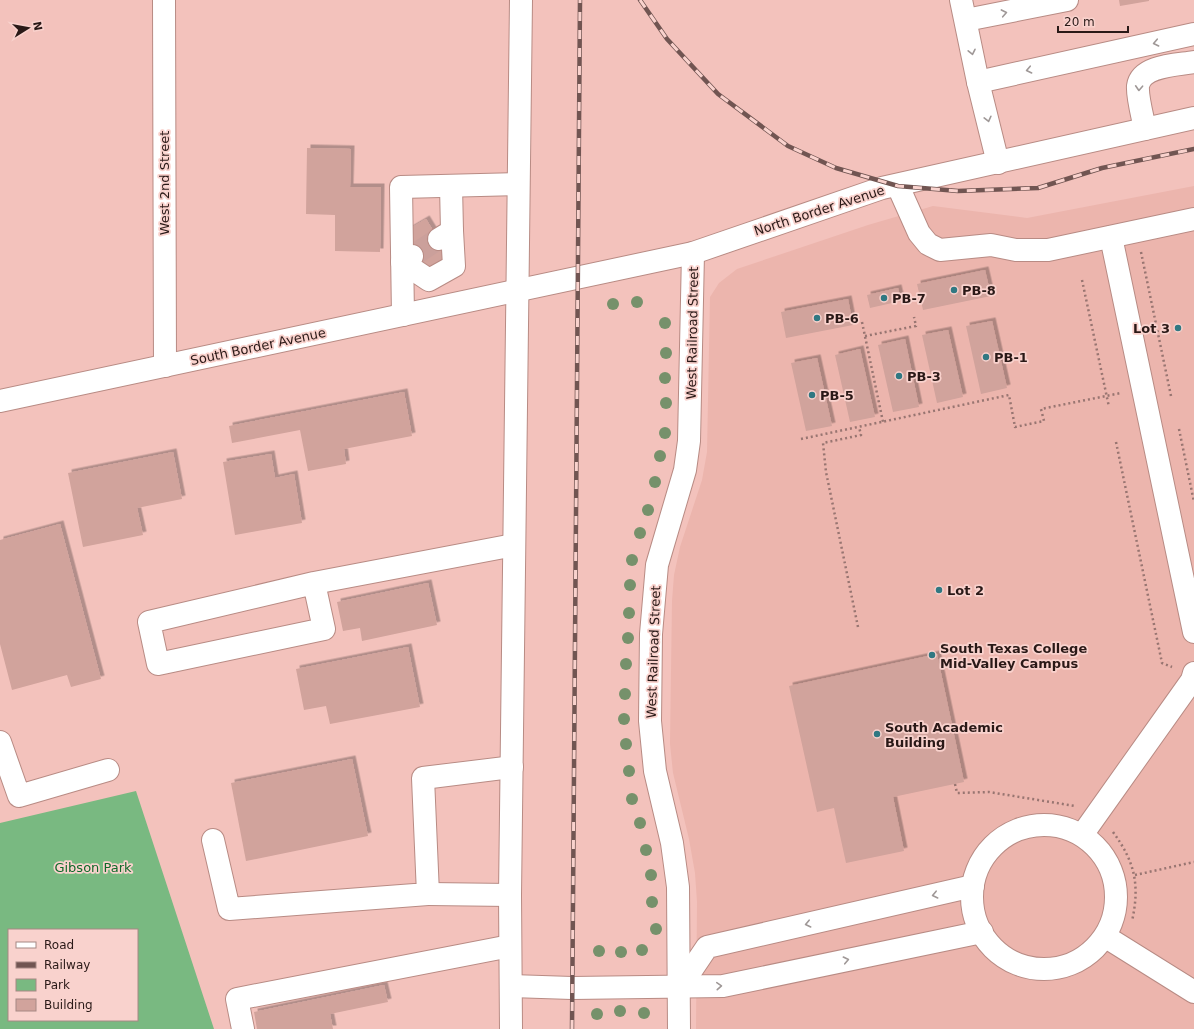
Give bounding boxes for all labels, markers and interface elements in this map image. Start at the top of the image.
north arrow [8,8,48,48]
scale bar [1058,8,1128,34]
one-way arrow [1001,9,1007,17]
text: 20 m [1064,15,1095,29]
text: N [30,20,45,32]
one-way arrow [1153,38,1159,46]
one-way arrow [968,49,976,55]
one-way arrow [1026,66,1032,74]
one-way arrow [1135,85,1144,91]
one-way arrow [983,116,991,123]
street label: West 2nd Street [157,131,172,235]
street label: North Border Avenue [752,182,886,239]
street label: West Railroad Street [684,266,701,400]
place label: PB-8 [962,283,996,298]
marker: PB-8 [949,285,959,295]
place label: PB-7 [892,291,926,306]
marker: PB-7 [879,293,889,303]
place label: PB-6 [825,311,859,326]
marker: PB-6 [812,313,822,323]
place label: Lot 3 [1133,321,1170,336]
marker: Lot 3 [1173,323,1183,333]
street label: South Border Avenue [189,325,327,368]
place label: PB-1 [994,350,1028,365]
marker: PB-1 [981,352,991,362]
place label: PB-3 [907,369,941,384]
marker: PB-3 [894,371,904,381]
place label: PB-5 [820,388,854,403]
marker: PB-5 [807,390,817,400]
place label: Lot 2 [947,583,984,598]
street label: West Railroad Street [644,585,663,719]
marker: Lot 2 [934,585,944,595]
place label: South Texas College Mid-Valley Campus [940,641,1087,671]
marker: South Texas College Mid-Valley Campus [927,650,937,660]
place label: South Academic Building [885,720,1003,750]
marker: South Academic Building [872,729,882,739]
park label: Gibson Park [54,860,132,875]
one-way arrow [932,890,938,898]
one-way arrow [805,919,811,927]
legend [8,929,138,1021]
text: Road [44,938,74,952]
one-way arrow [843,957,849,965]
text: Railway [44,958,90,972]
text: Park [44,978,70,992]
one-way arrow [716,981,722,990]
text: Building [44,998,93,1012]

